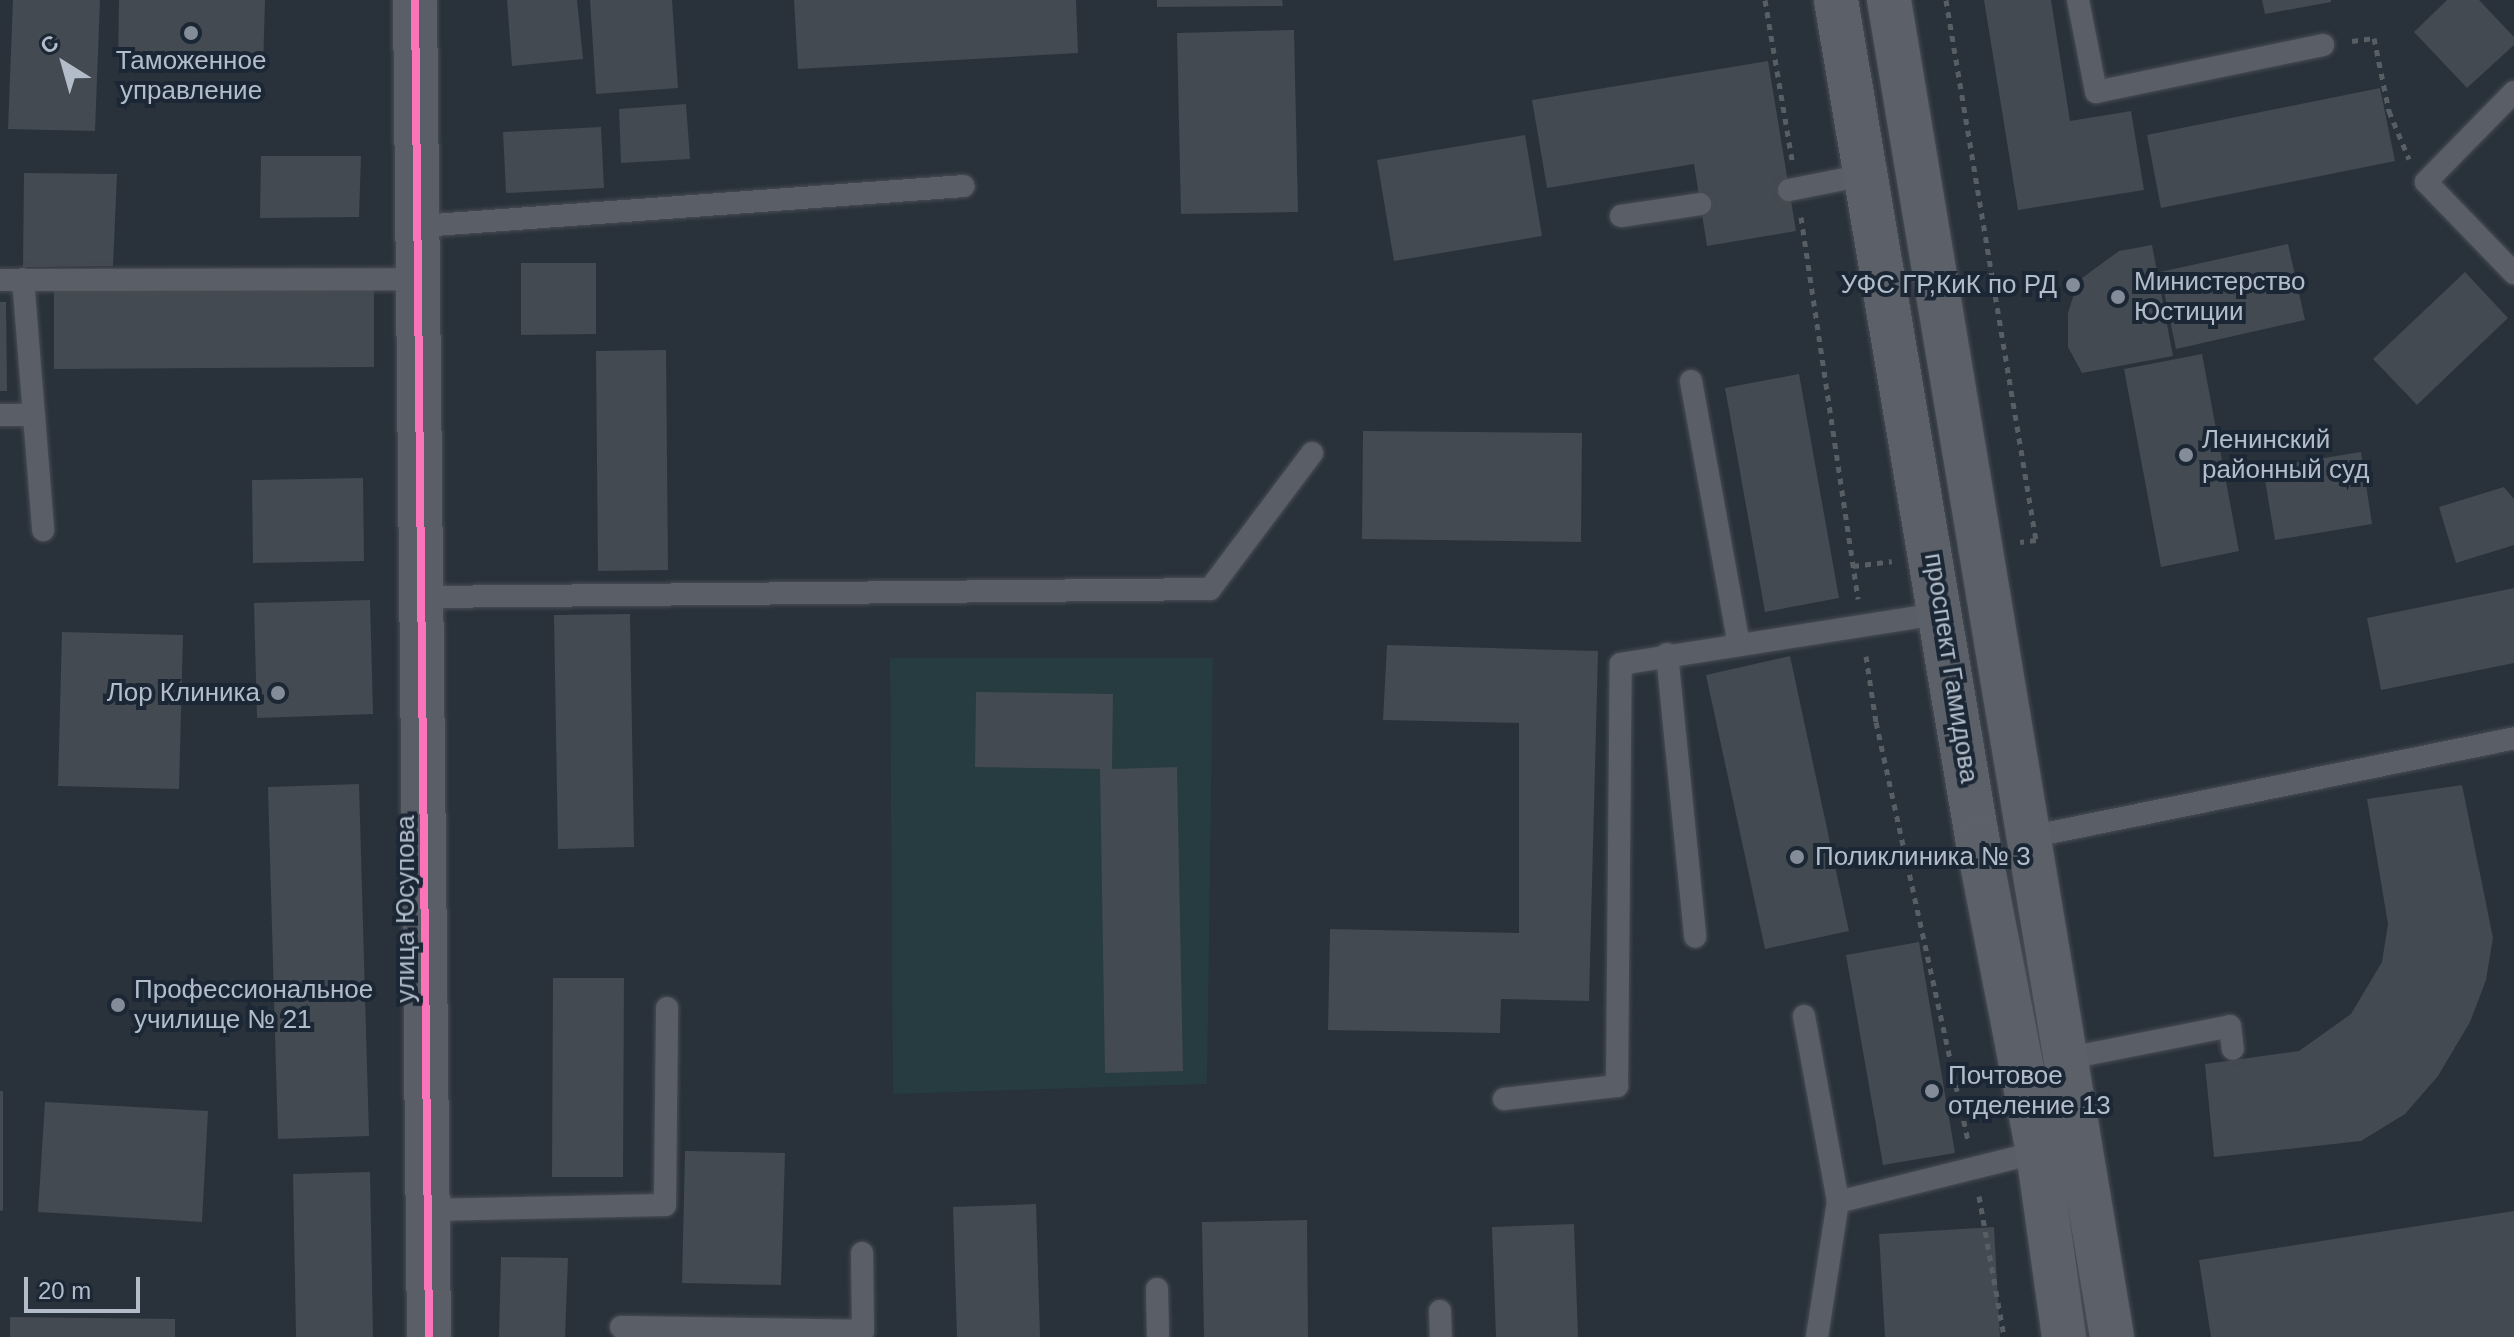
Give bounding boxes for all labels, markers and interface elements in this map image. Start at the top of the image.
north arrow [24,24,104,104]
marker: Таможенное управление [182,24,200,42]
text: С [35,30,63,59]
place label: Таможенное управление [116,45,266,106]
place label: Министерство Юстиции [2134,266,2305,328]
place label: УФС ГР,КиК по РД [1841,269,2057,301]
marker: УФС ГР,КиК по РД [2064,276,2082,294]
marker: Министерство Юстиции [2109,288,2127,306]
place label: Ленинский районный суд [2202,424,2369,486]
marker: Ленинский районный суд [2177,446,2195,464]
street label: проспект Гамидова [1917,551,1985,785]
place label: Лор Клиника [107,677,260,709]
marker: Лор Клиника [267,682,289,704]
street label: улица Юсупова [390,815,422,1003]
place label: Поликлиника № 3 [1815,841,2031,873]
marker: Поликлиника № 3 [1786,846,1808,868]
place label: Профессиональное училище № 21 [134,974,373,1036]
marker: Профессиональное училище № 21 [109,996,127,1014]
place label: Почтовое отделение 13 [1948,1060,2111,1122]
marker: Почтовое отделение 13 [1923,1082,1941,1100]
scale bar [28,1261,144,1311]
text: 20 m [38,1277,91,1304]

